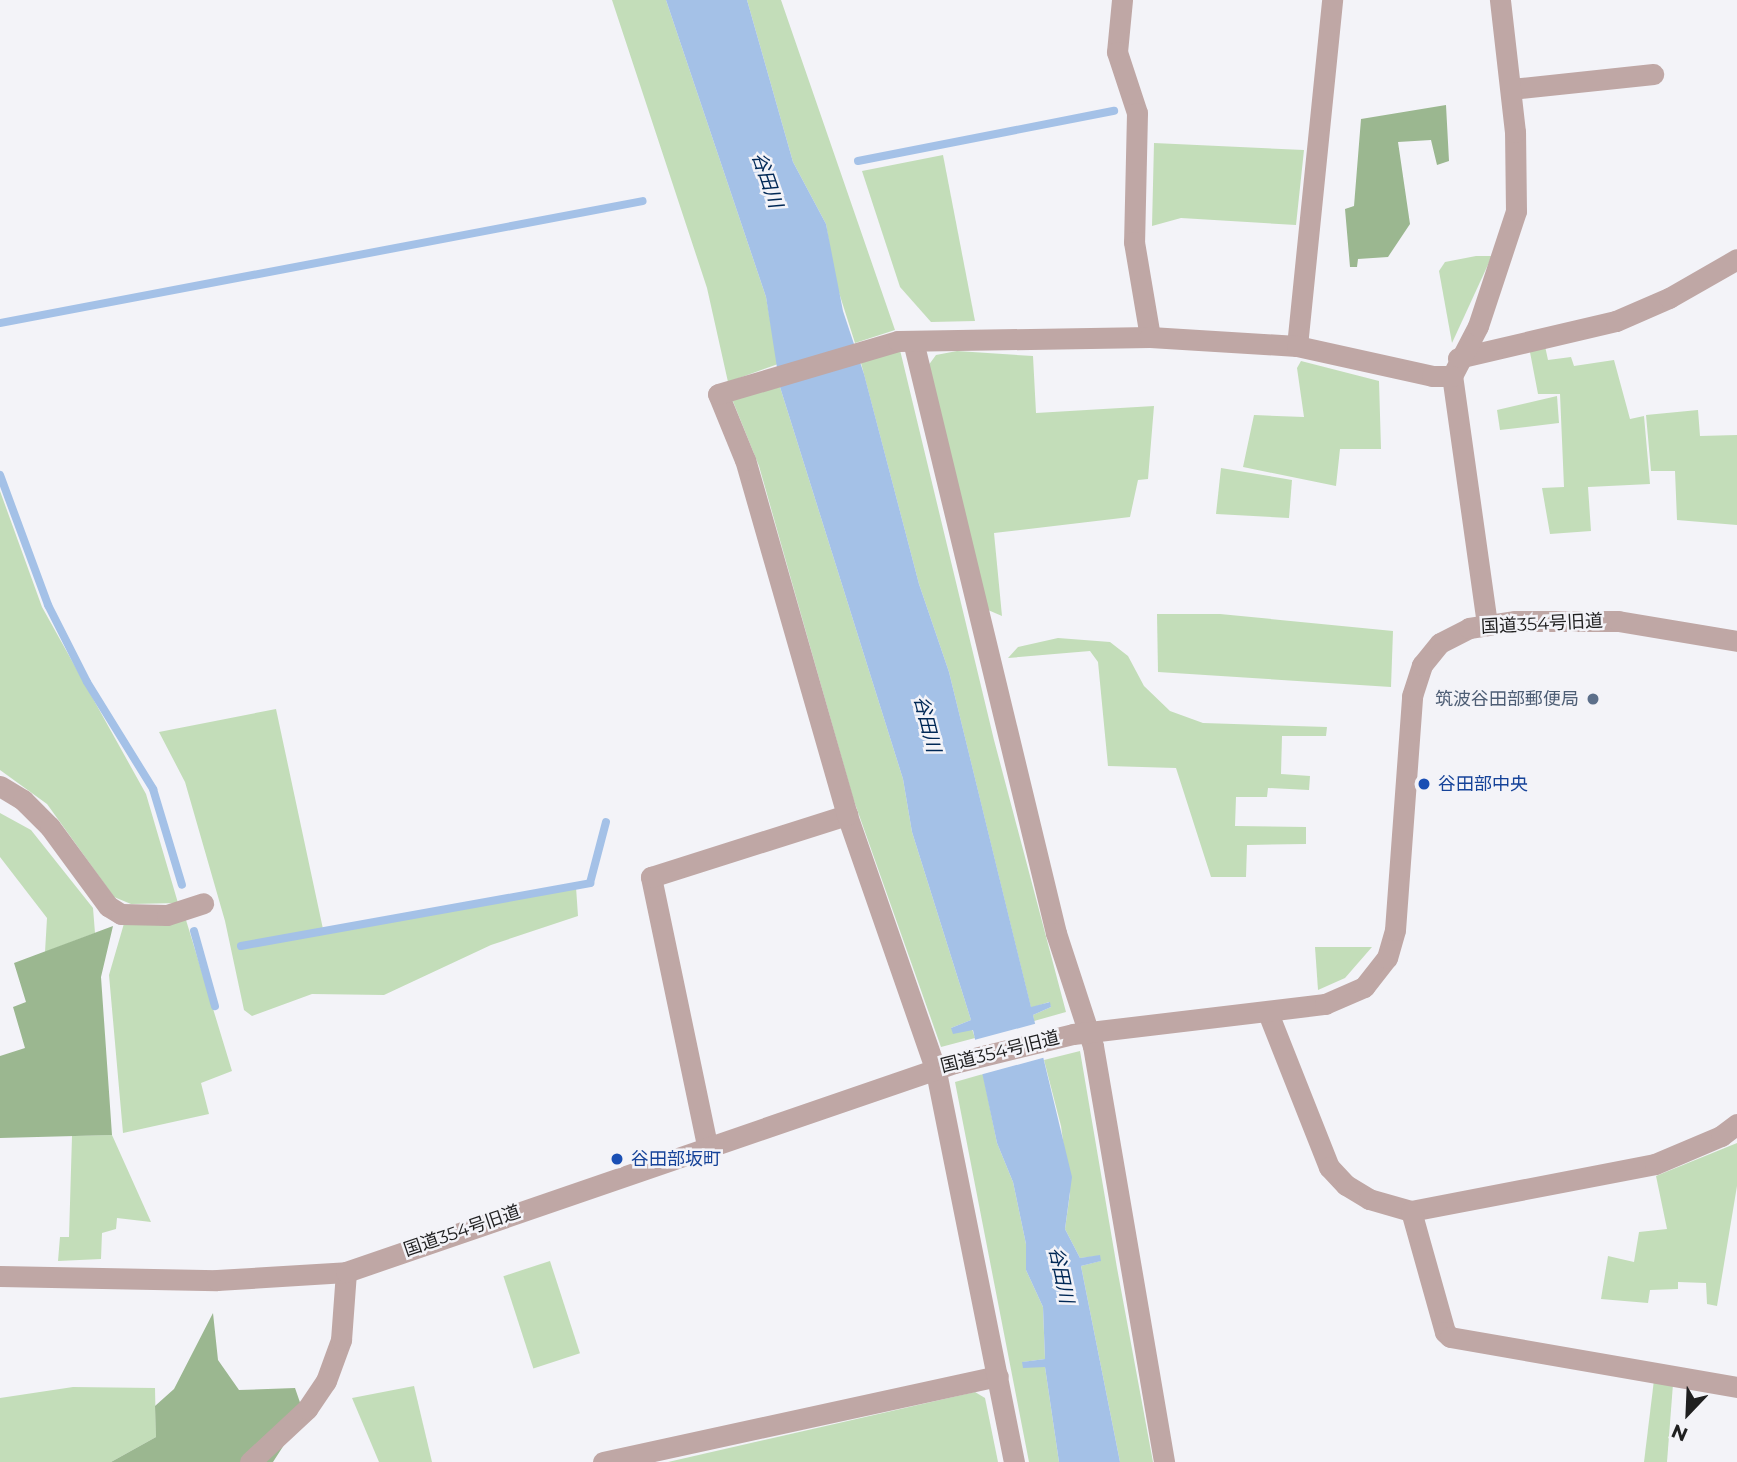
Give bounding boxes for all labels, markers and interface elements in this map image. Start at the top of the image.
water label: 谷田川 [747,149,787,211]
street label: 国道354号旧道 [1480,610,1604,638]
place label: 筑波谷田部郵便局 [1435,688,1579,710]
marker: 筑波谷田部郵便局 [1585,691,1601,707]
water label: 谷田川 [909,694,945,754]
place label: 谷田部中央 [1438,773,1528,795]
marker: 谷田部中央 [1416,776,1432,792]
street label: 国道354号旧道 [938,1027,1062,1077]
place label: 谷田部坂町 [631,1148,721,1170]
marker: 谷田部坂町 [609,1151,625,1167]
street label: 国道354号旧道 [401,1201,523,1261]
water label: 谷田川 [1044,1245,1078,1305]
north arrow [1653,1378,1723,1448]
text: N [1668,1419,1691,1446]

